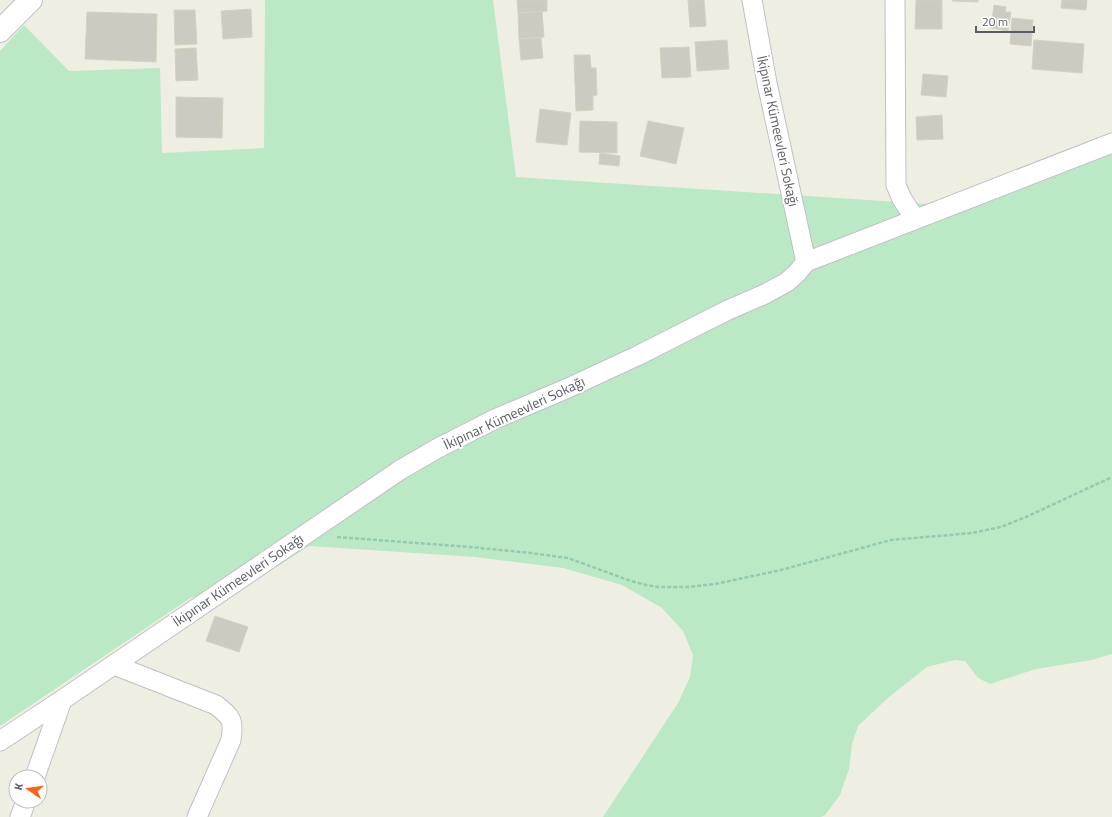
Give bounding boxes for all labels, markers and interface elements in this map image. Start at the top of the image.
scale bar [976,8,1034,34]
text: 20 m [982,12,1008,31]
street label: İkipınar Kümeevleri Sokağı [752,53,805,208]
street label: İkipınar Kümeevleri Sokağı [440,370,588,455]
street label: İkipınar Kümeevleri Sokağı [168,528,307,631]
north arrow [8,769,48,809]
text: K [10,781,27,792]

